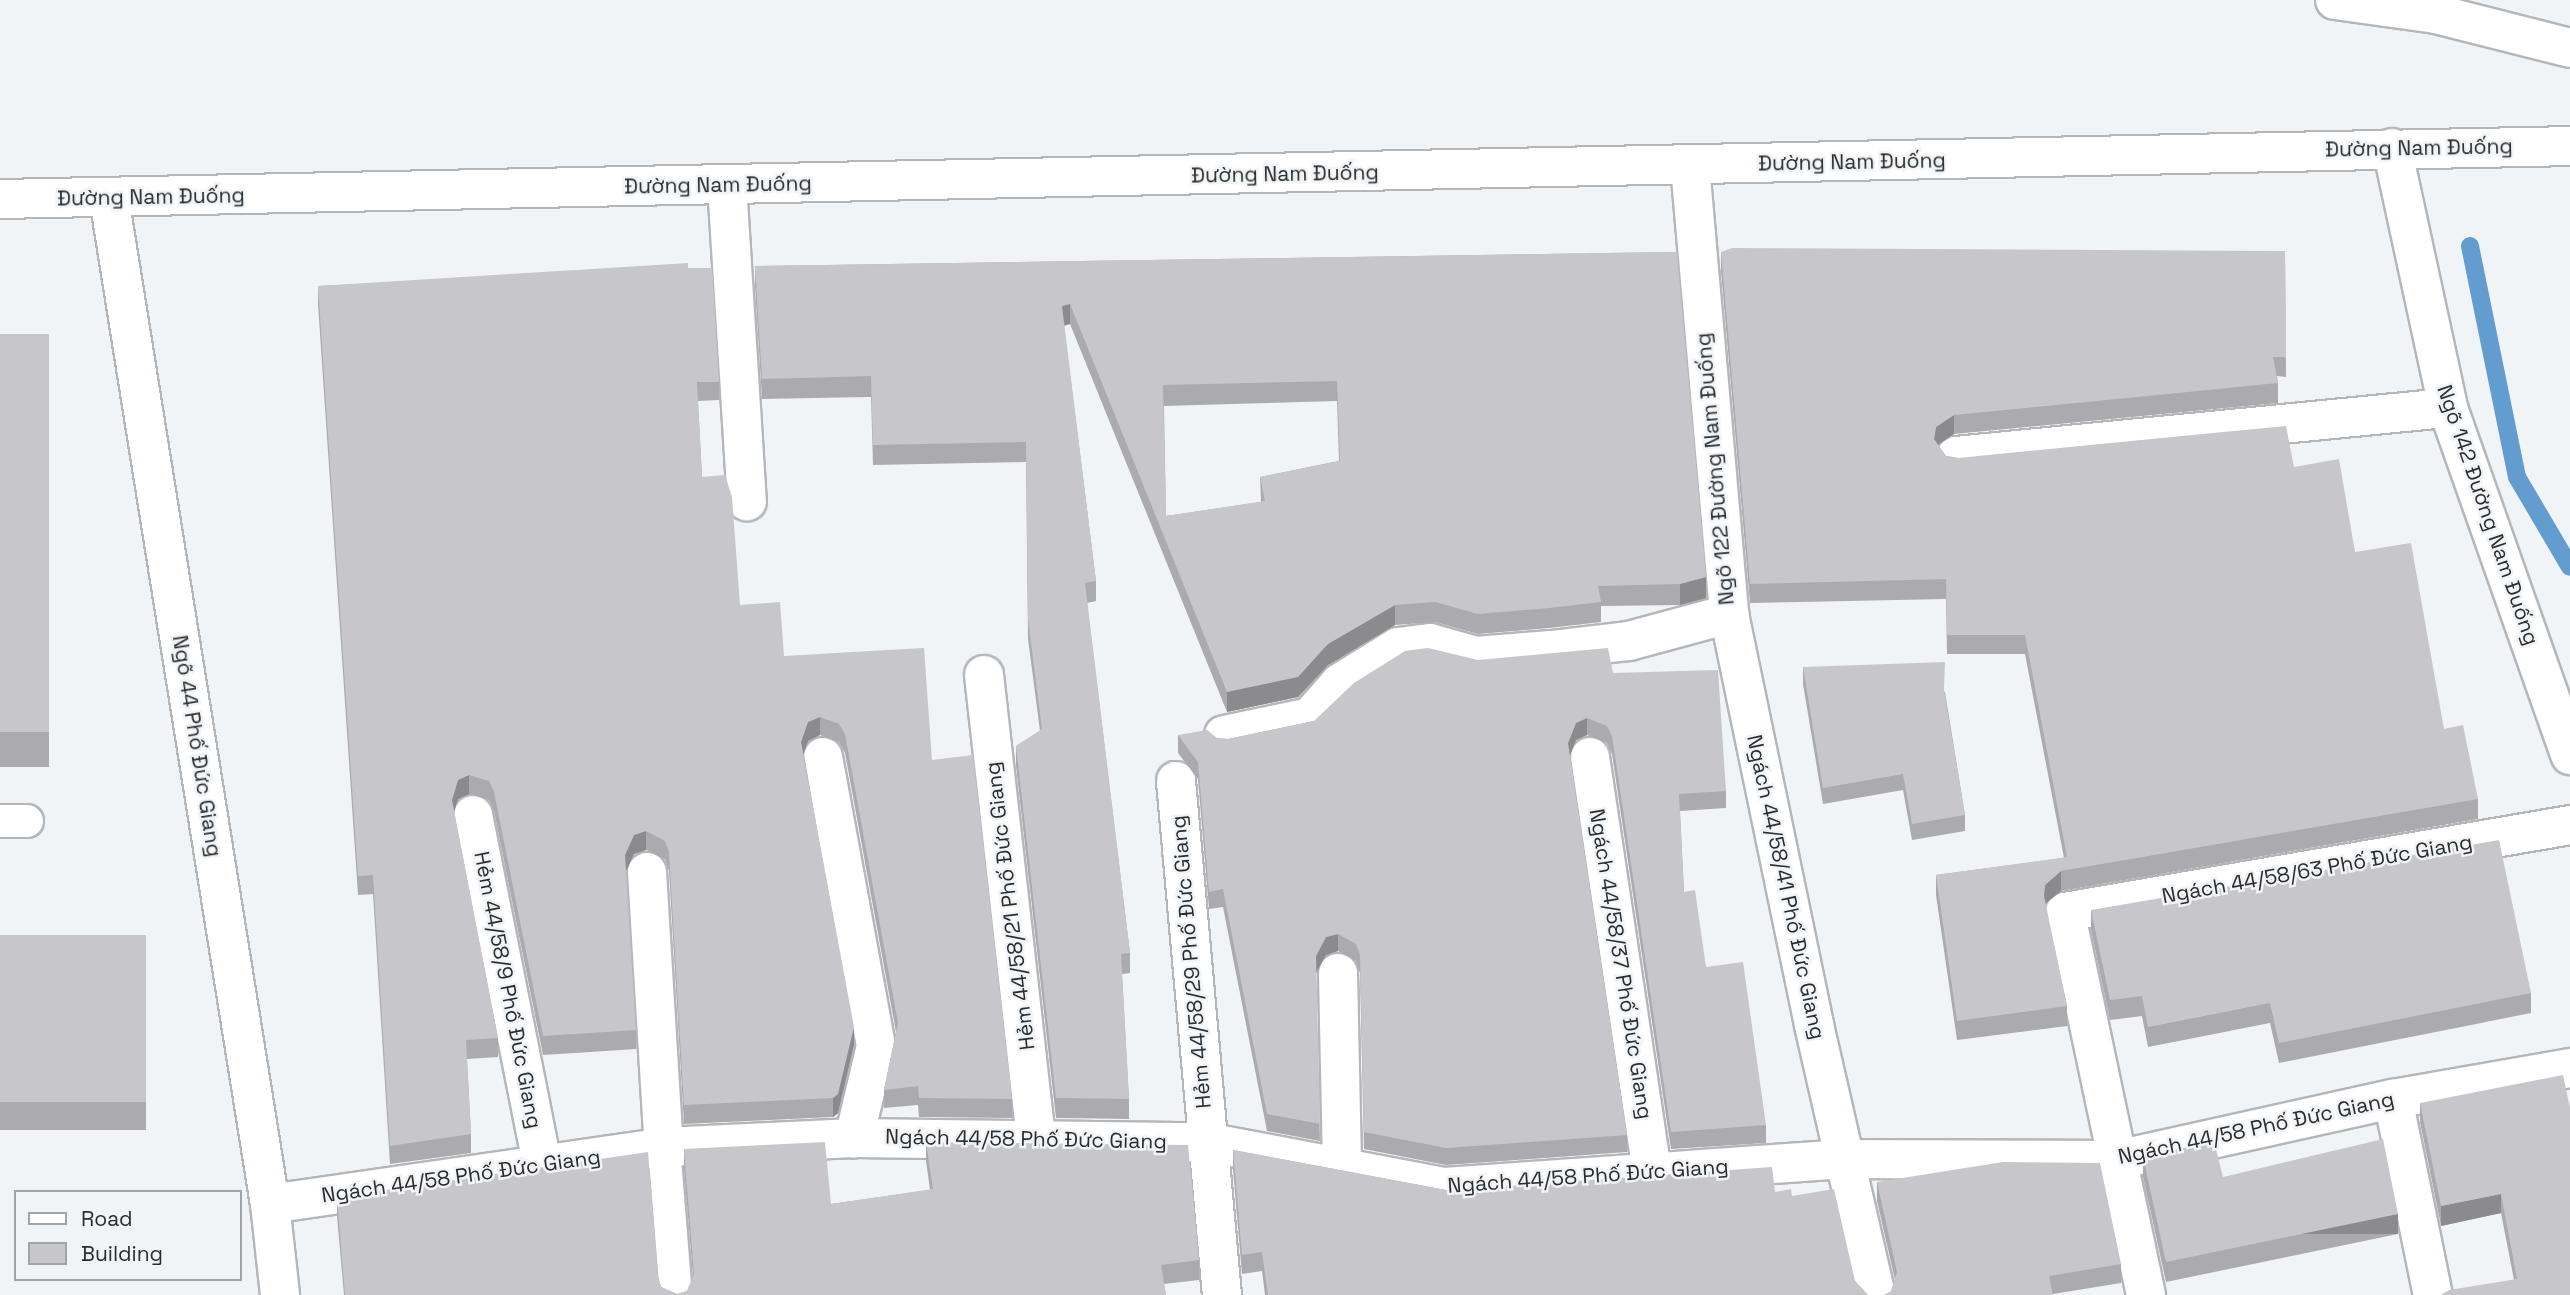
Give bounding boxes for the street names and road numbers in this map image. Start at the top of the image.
street label: Đường Nam Đuống [2325,134,2513,162]
street label: Đường Nam Đuống [1758,148,1946,176]
street label: Đường Nam Đuống [1191,160,1379,188]
street label: Đường Nam Đuống [624,171,812,199]
street label: Đường Nam Đuống [57,183,245,211]
street label: Ngõ 122 Đường Nam Đuống [1691,332,1739,606]
street label: Ngõ 142 Đường Nam Đuống [2432,382,2544,648]
street label: Ngõ 44 Phố Đức Giang [167,633,227,859]
street label: Ngách 44/58/41 Phố Đức Giang [1741,732,1831,1042]
street label: Hẻm 44/58/21 Phố Đức Giang [980,760,1040,1052]
street label: Ngách 44/58/37 Phố Đức Giang [1584,807,1658,1121]
street label: Hẻm 44/58/29 Phố Đức Giang [1166,814,1216,1110]
street label: Ngách 44/58/63 Phố Đức Giang [2160,829,2474,909]
street label: Hẻm 44/58/9 Phố Đức Giang [469,849,547,1131]
street label: Ngách 44/58 Phố Đức Giang [2116,1086,2396,1170]
street label: Ngách 44/58 Phố Đức Giang [885,1124,1167,1154]
street label: Ngách 44/58 Phố Đức Giang [320,1144,602,1208]
street label: Ngách 44/58 Phố Đức Giang [1447,1154,1729,1198]

